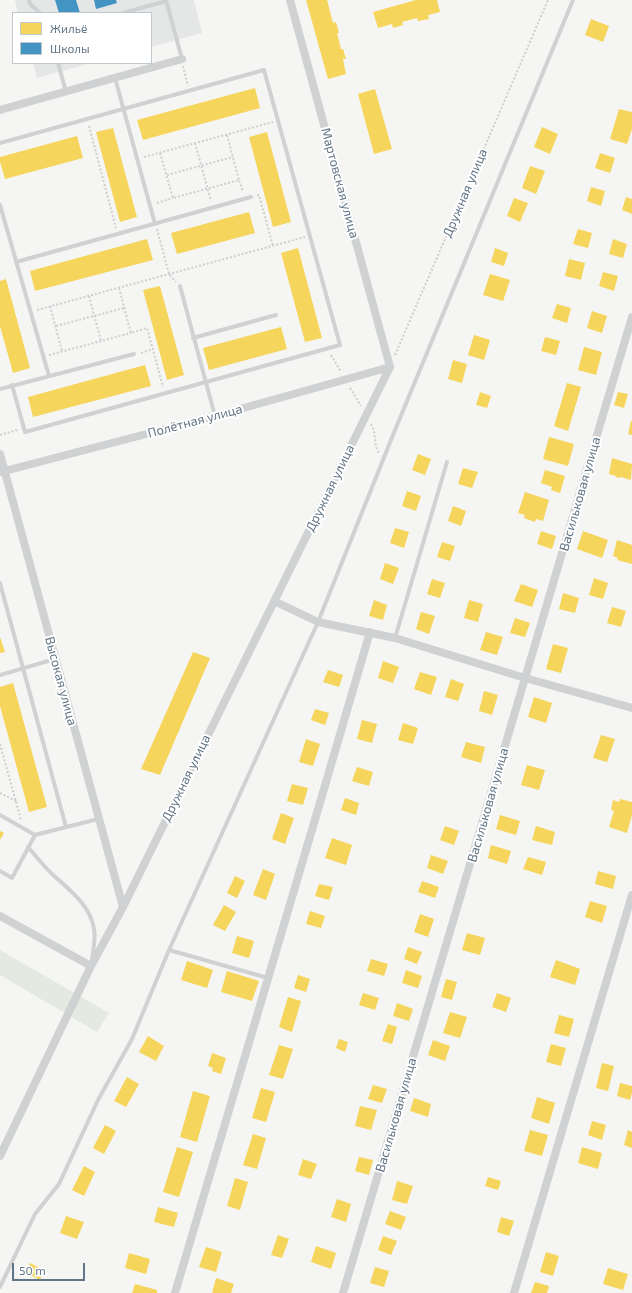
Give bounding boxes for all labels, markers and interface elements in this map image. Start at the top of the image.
legend [12,12,152,64]
text: Жильё [50,21,87,35]
text: Школы [50,41,90,55]
street label: Мартовская улица [318,126,362,240]
street label: Дружная улица [439,146,491,240]
street label: Полётная улица [146,401,244,441]
street label: Васильковая улица [556,435,604,553]
street label: Дружная улица [302,442,358,534]
street label: Высокая улица [42,635,80,727]
street label: Дружная улица [158,732,214,824]
street label: Васильковая улица [464,746,512,864]
street label: Васильковая улица [372,1056,420,1174]
scale bar [14,1255,87,1281]
text: 50 m [19,1263,46,1277]

